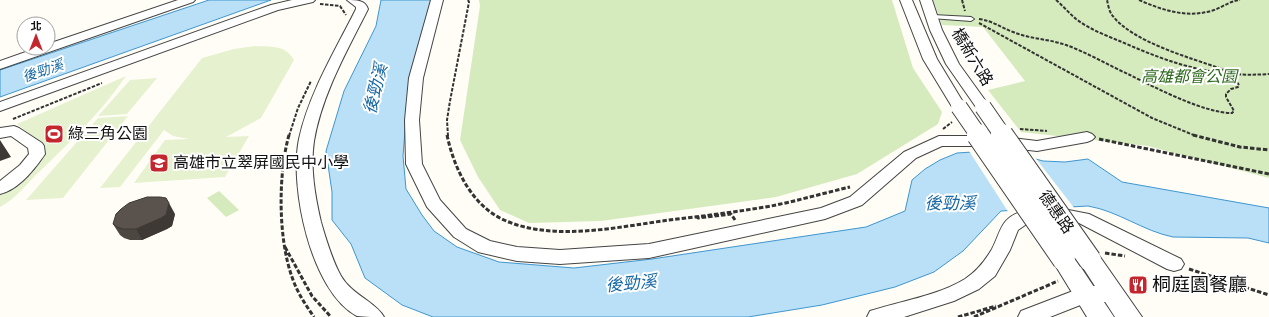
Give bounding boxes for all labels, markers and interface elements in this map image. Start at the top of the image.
north arrow [16,16,56,56]
text: 北 [31,18,42,35]
street label: 橋新六路 [945,23,999,91]
water label: 後勁溪 [20,54,68,88]
water label: 後勁溪 [357,59,395,117]
park label: 高雄都會公園 [1141,65,1239,89]
place label: 綠三角公園 [68,122,148,146]
sports icon: 綠三角公園 [43,123,65,145]
place label: 高雄市立翠屏國民中小學 [173,151,349,175]
school or university icon: 高雄市立翠屏國民中小學 [148,152,170,174]
street label: 德惠路 [1032,185,1080,239]
water label: 後勁溪 [925,191,977,217]
water label: 後勁溪 [604,269,660,299]
place label: 桐庭園餐廳 [1152,271,1247,300]
restaurant icon: 桐庭園餐廳 [1127,274,1149,296]

